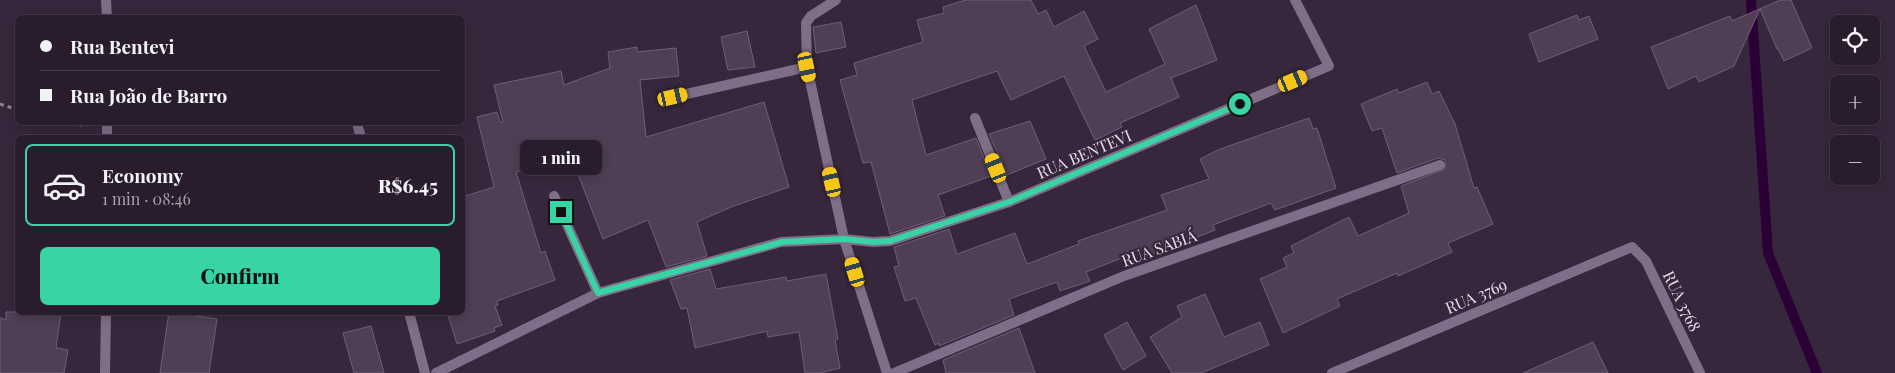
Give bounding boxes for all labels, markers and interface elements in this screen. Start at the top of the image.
map controls [1830,15,1880,185]
button: locate [1830,15,1880,65]
text: Rua Bentevi [70,33,174,59]
car [796,51,817,83]
car [1276,68,1309,94]
button: + [1830,75,1880,125]
text: Rua João de Barro [70,82,227,108]
car [656,86,689,108]
route start [1229,93,1251,115]
street label: RUA BENTEVI [1033,124,1134,183]
button: − [1830,135,1880,185]
callout: 1 min [520,140,602,174]
text: 1 min [541,147,581,168]
car [983,151,1008,185]
text: Economy [102,162,183,188]
icon: car [42,163,87,208]
car [821,166,842,198]
text: R$6.45 [378,172,438,198]
text: 1 min · 08:46 [102,188,191,209]
route end [550,201,572,223]
street label: RUA SABIÁ [1118,224,1200,271]
button: Confirm [40,247,440,305]
car [843,255,866,289]
street label: RUA 3768 [1659,267,1706,335]
street label: RUA 3769 [1442,273,1510,318]

